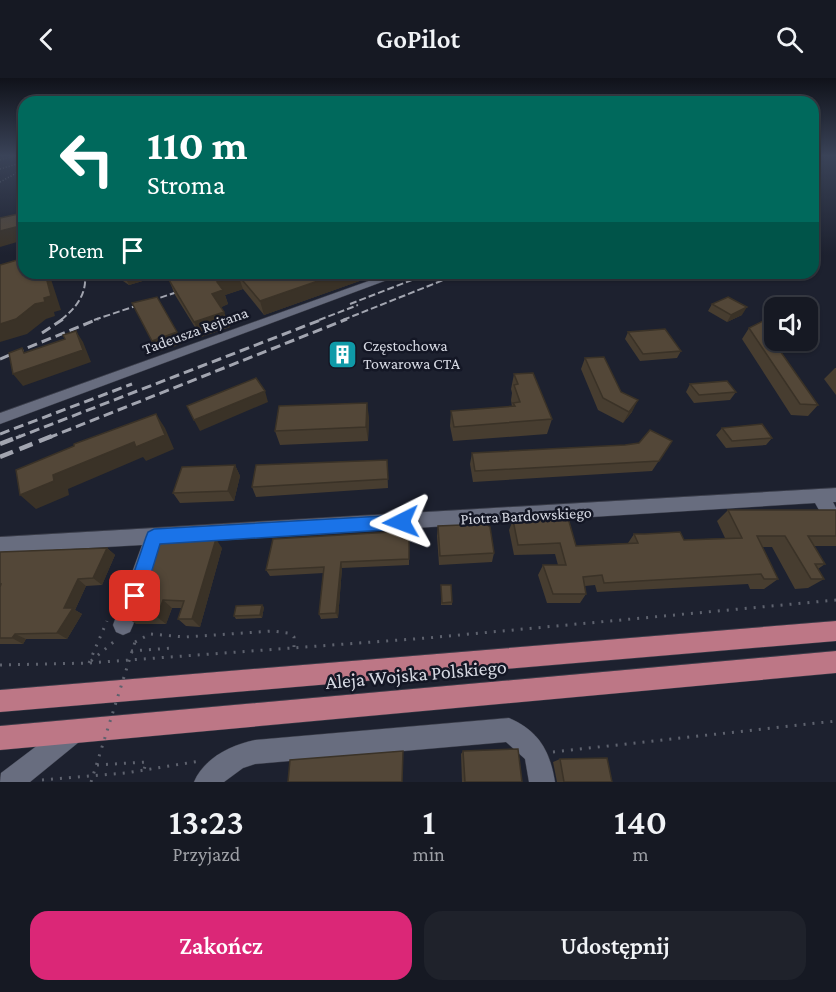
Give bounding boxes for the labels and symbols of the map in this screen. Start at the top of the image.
street label: Tadeusza Rejtana [140,303,251,358]
place label: Częstochowa Towarowa CTA [363,337,461,372]
building icon: Częstochowa Towarowa CTA [326,338,358,370]
position arrow [369,490,433,554]
street label: Piotra Bardowskiego [460,504,592,528]
pin [109,570,160,621]
street label: Aleja Wojska Polskiego [324,655,508,694]

